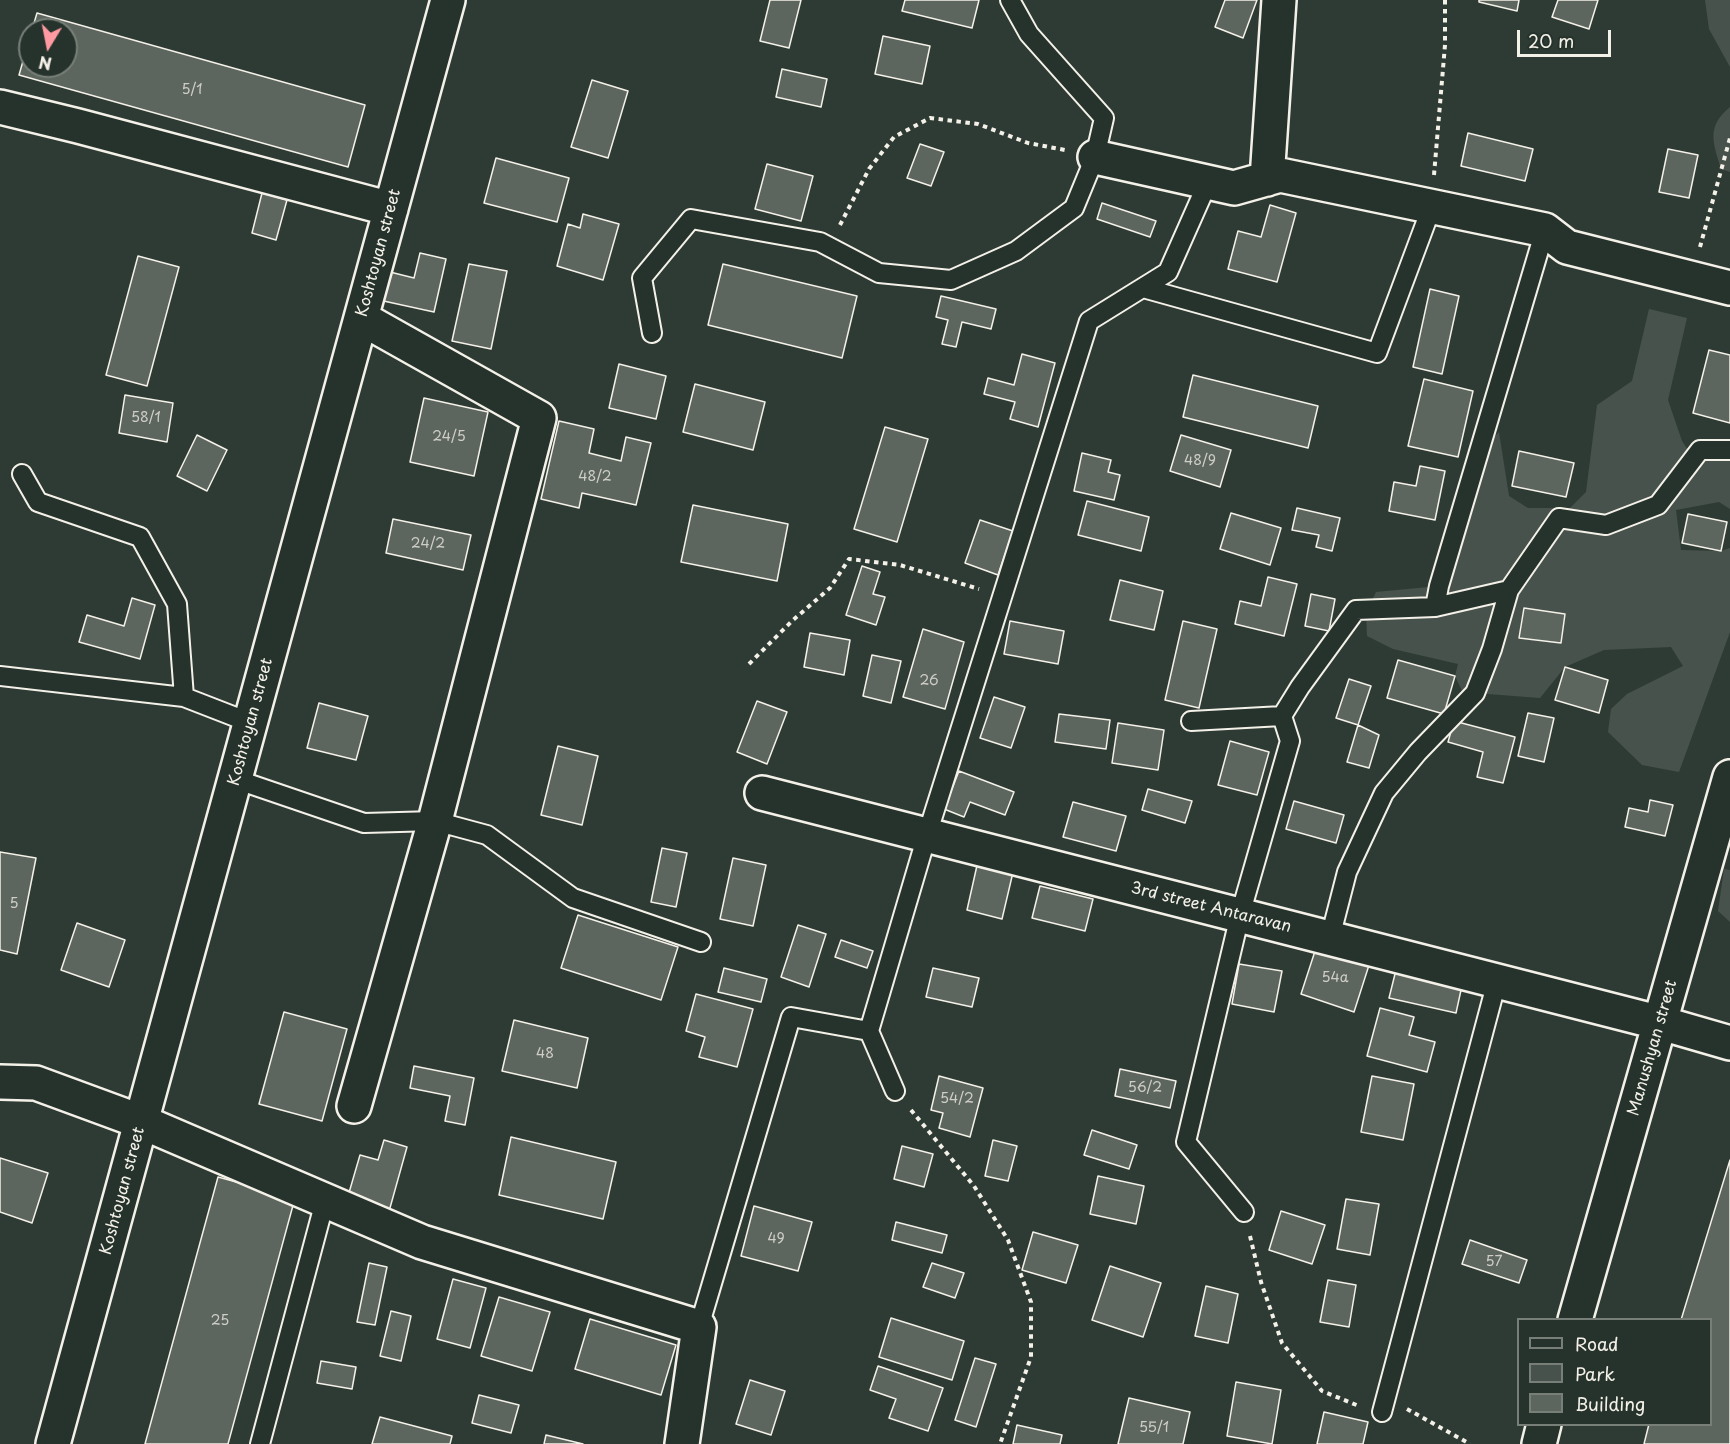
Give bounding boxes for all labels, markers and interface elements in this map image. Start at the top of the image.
north arrow [18,18,78,78]
scale bar [1520,18,1614,56]
text: 20 m [1528,27,1574,54]
text: N [37,51,54,77]
house number: 5/1 [181,82,203,98]
street label: Koshtoyan street [353,187,405,319]
house number: 58/1 [131,410,161,426]
house number: 24/5 [432,429,466,445]
house number: 48/9 [1184,453,1216,469]
house number: 48/2 [578,469,612,485]
house number: 24/2 [411,536,445,552]
street label: Koshtoyan street [225,656,277,788]
house number: 26 [919,673,939,689]
street label: 3rd street Antaravan [1129,879,1293,937]
house number: 5 [9,896,19,912]
house number: 54a [1321,970,1349,986]
street label: Manushyan street [1624,978,1682,1118]
house number: 48 [536,1046,554,1062]
house number: 56/2 [1128,1080,1162,1096]
house number: 54/2 [940,1091,974,1107]
street label: Koshtoyan street [97,1125,149,1257]
house number: 49 [767,1231,785,1247]
house number: 57 [1486,1254,1502,1270]
house number: 25 [211,1313,229,1329]
legend [1517,1318,1712,1426]
text: Road [1575,1330,1619,1357]
text: Park [1575,1360,1615,1387]
text: Building [1575,1390,1645,1417]
house number: 55/1 [1139,1420,1169,1436]

